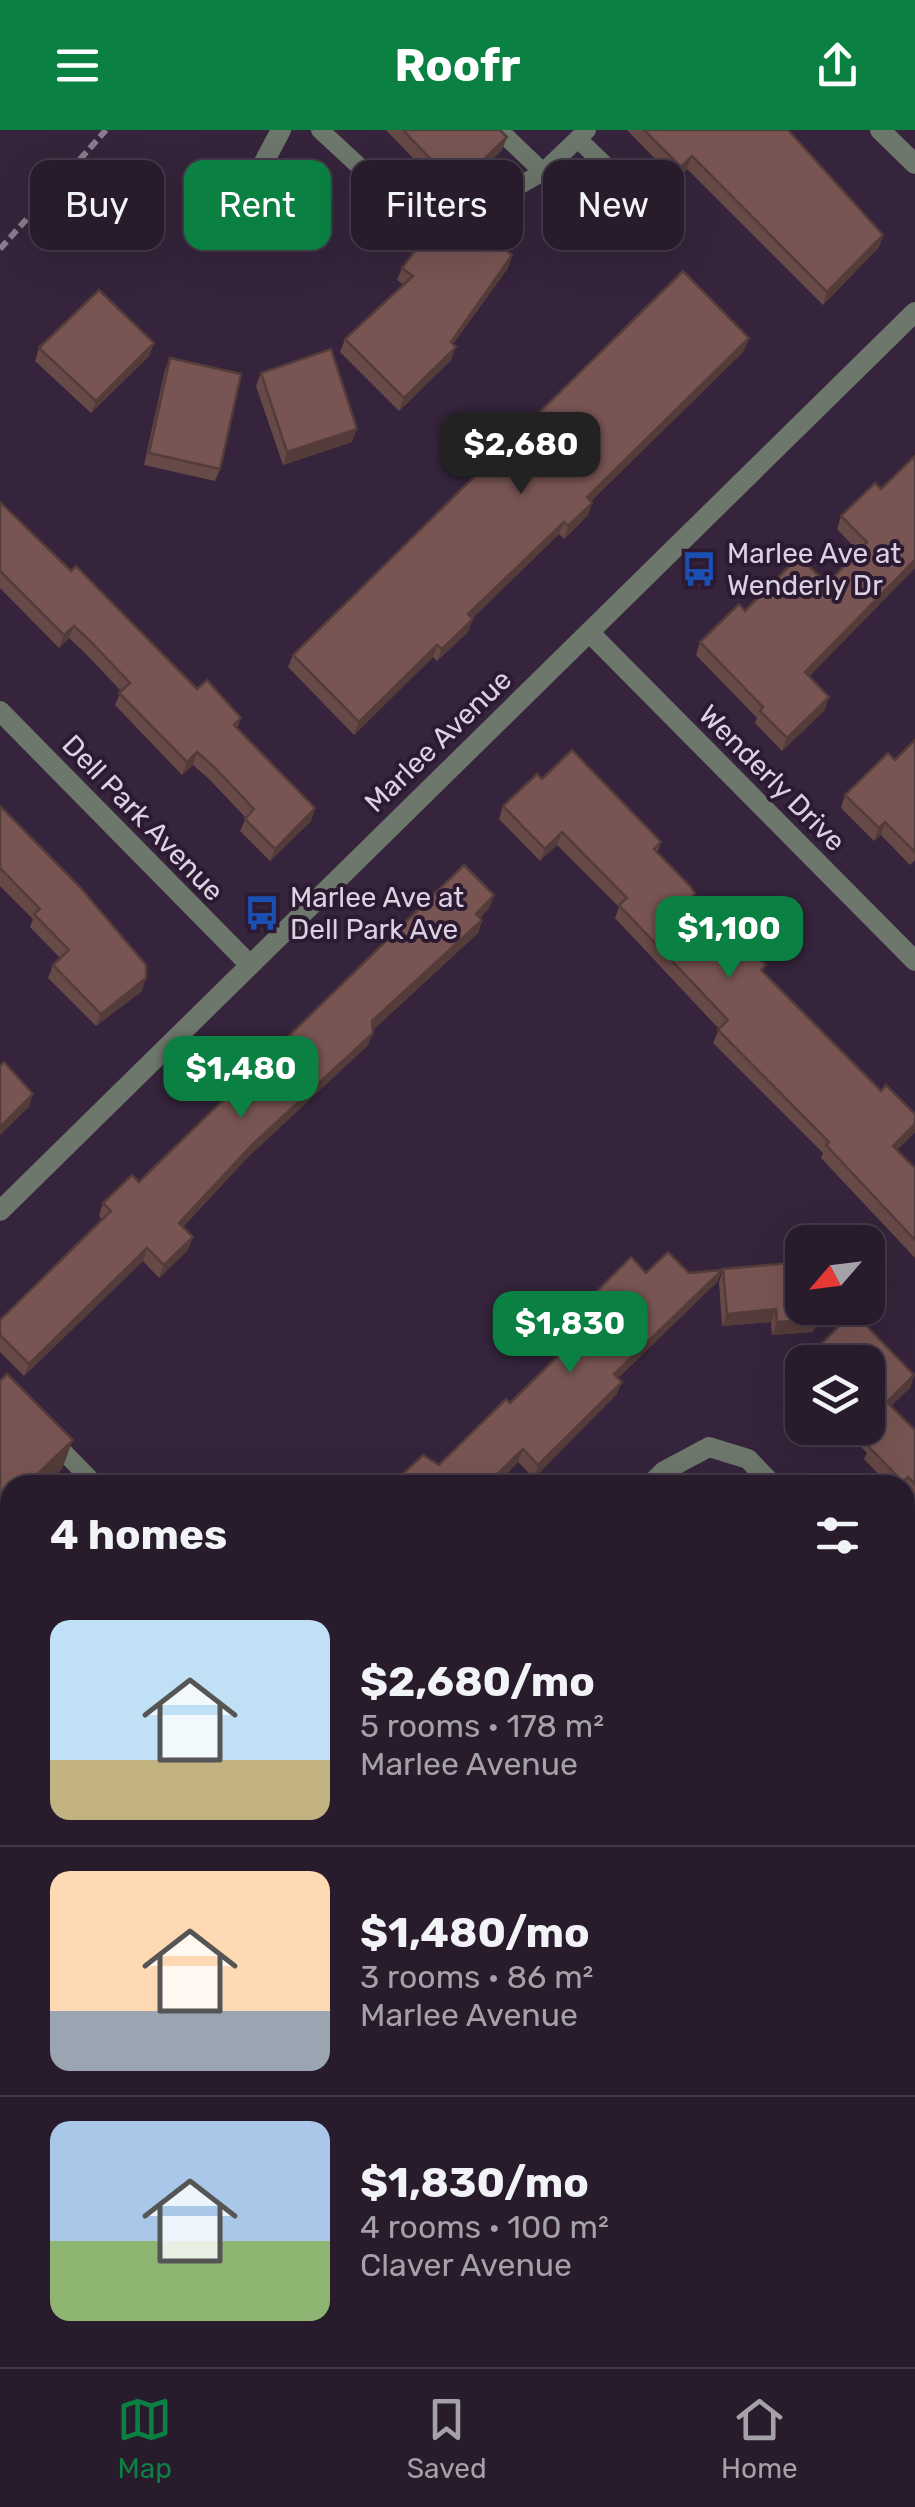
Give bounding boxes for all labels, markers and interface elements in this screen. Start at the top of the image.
icon: menu [50,38,105,93]
icon: share [810,38,865,93]
text: Roofr [395,39,520,92]
chip: Buy [30,160,164,250]
chip: Rent [184,160,331,250]
chip: Filters [351,160,523,250]
chip: New [543,160,684,250]
pin: $2,680 [440,412,602,497]
text: $2,680 [463,425,579,463]
place label: Marlee Ave at Wenderly Dr [727,537,901,602]
bus stop icon: Marlee Ave at Wenderly Dr [680,550,718,588]
street label: Marlee Avenue [358,663,518,819]
street label: Wenderly Drive [692,698,852,858]
street label: Dell Park Avenue [56,728,230,908]
place label: Marlee Ave at Dell Park Ave [290,881,464,946]
bus stop icon: Marlee Ave at Dell Park Ave [243,894,281,932]
pin: $1,100 [648,896,810,981]
text: $1,100 [677,909,781,947]
pin: $1,480 [160,1036,322,1121]
text: $1,480 [185,1049,297,1087]
north arrow [785,1225,885,1325]
map controls [785,1225,885,1445]
pin: $1,830 [489,1291,651,1376]
text: $1,830 [515,1304,625,1342]
button: layers [785,1345,885,1445]
icon: filters [810,1508,865,1563]
text: 4 homes [50,1510,227,1560]
text: $2,680/mo [360,1657,595,1707]
icon: home [130,1660,250,1780]
text: 5 rooms · 178 m² [360,1707,604,1745]
text: Marlee Avenue [360,1745,578,1783]
text: $1,480/mo [360,1908,590,1958]
icon: home [130,1911,250,2031]
text: 3 rooms · 86 m² [360,1958,594,1996]
text: Marlee Avenue [360,1996,578,2034]
text: $1,830/mo [360,2158,589,2208]
icon: home [130,2161,250,2281]
text: 4 rooms · 100 m² [360,2208,609,2246]
text: Claver Avenue [360,2246,572,2284]
tab: Map [117,2392,172,2485]
tab: Saved [407,2392,487,2485]
tab: Home [721,2392,798,2485]

